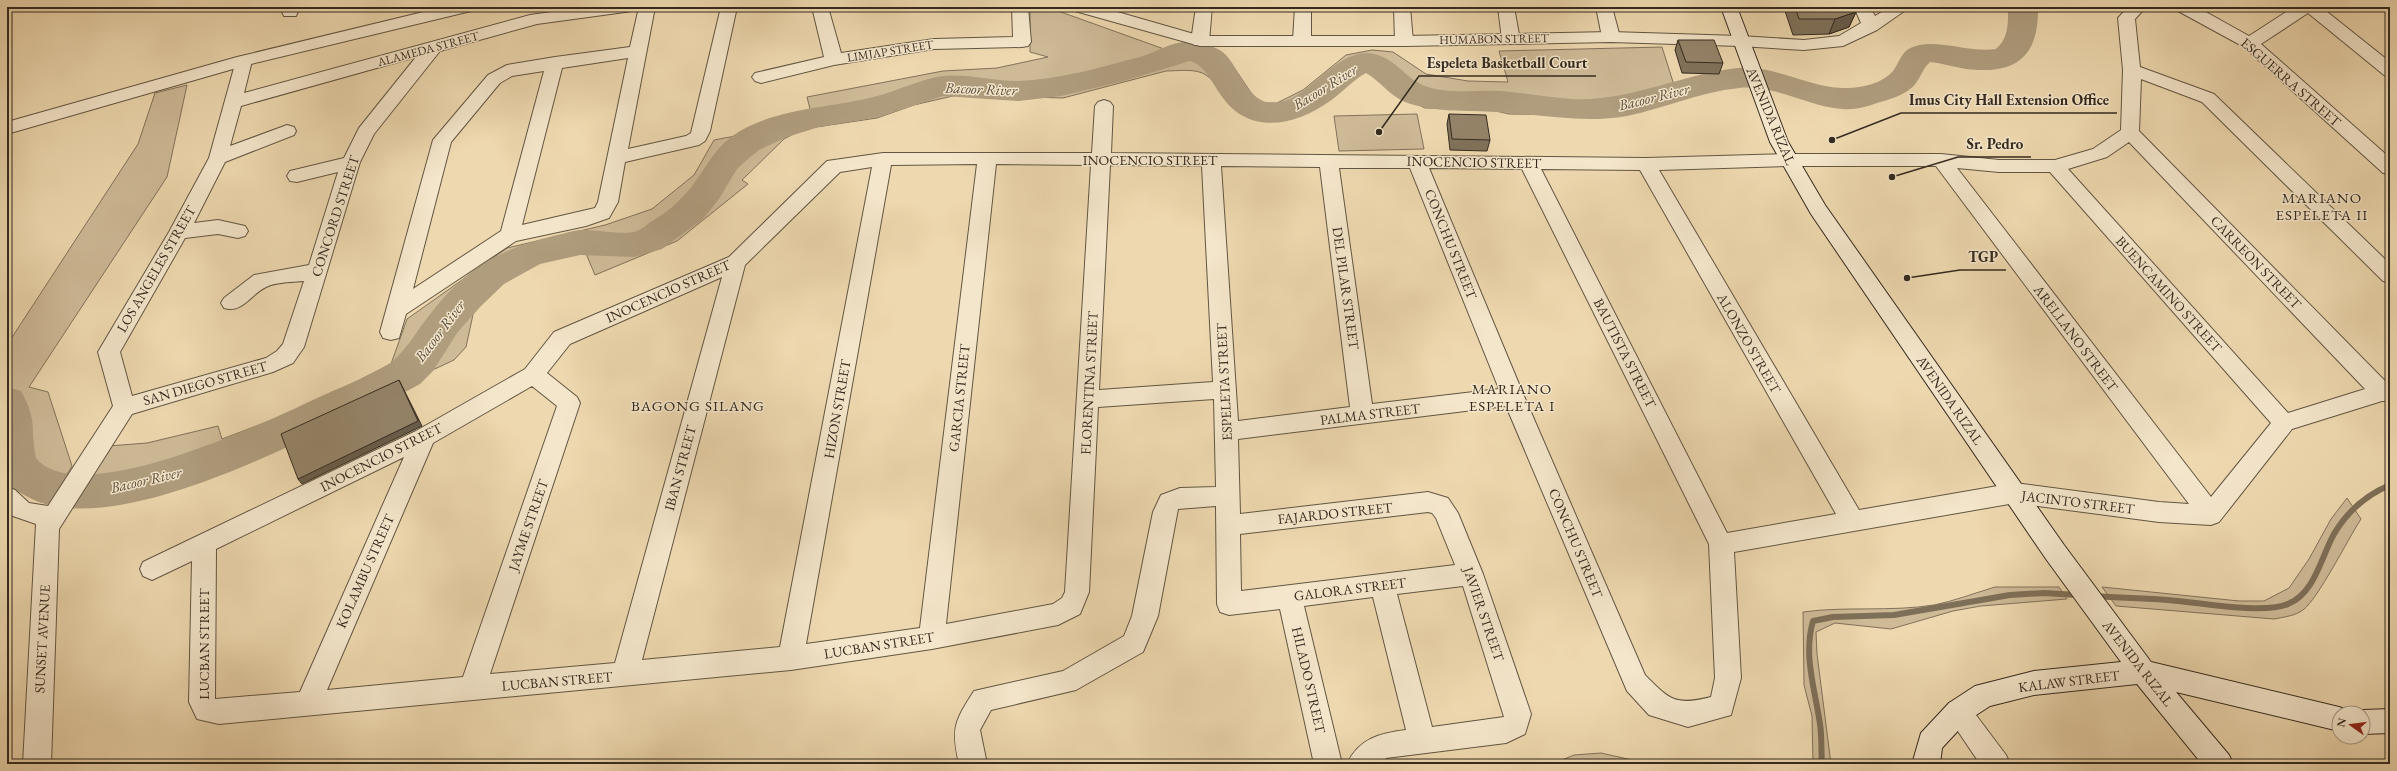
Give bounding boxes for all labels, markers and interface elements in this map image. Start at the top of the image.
street label: ALAMEDA STREET [375,28,481,70]
street label: HUMABON STREET [1439,30,1550,48]
street label: ESGUERRA STREET [2237,34,2345,131]
street label: LIMJAP STREET [846,36,935,66]
callout: Espeleta Basketball Court [1419,49,1596,76]
text: Espeleta Basketball Court [1427,53,1588,72]
water label: Bacoor River [1288,59,1361,114]
street label: AVENIDA RIZAL [1742,63,1800,168]
water label: Bacoor River [944,78,1019,99]
water label: Bacoor River [1616,78,1692,115]
callout: Imus City Hall Extension Office [1901,86,2117,113]
text: Imus City Hall Extension Office [1909,90,2109,109]
callout: Sr. Pedro [1958,130,2031,157]
text: Sr. Pedro [1967,134,2024,153]
street label: INOCENCIO STREET [1083,151,1218,169]
street label: CONCORD STREET [307,152,363,279]
street label: INOCENCIO STREET [1407,152,1542,172]
street label: CONCHU STREET [1421,186,1482,302]
district label: MARIANO ESPELETA II [2276,188,2368,224]
street label: LOS ANGELES STREET [112,202,200,336]
street label: CARREON STREET [2207,211,2306,313]
street label: DEL PILAR STREET [1328,226,1364,351]
street label: BUENCAMINO STREET [2112,232,2226,356]
callout: TGP [1960,243,2006,270]
text: TGP [1968,247,1998,266]
street label: INOCENCIO STREET [603,255,734,327]
street label: ARELLANO STREET [2029,280,2122,396]
street label: ALONZO STREET [1713,289,1785,397]
water label: Bacoor River [410,295,470,366]
street label: BAUTISTA STREET [1590,295,1661,411]
street label: FLORENTINA STREET [1076,310,1102,455]
street label: ESPELETA STREET [1212,322,1236,441]
street label: GARCIA STREET [944,343,974,453]
street label: AVENIDA RIZAL [1912,351,1988,449]
street label: SAN DIEGO STREET [141,357,270,409]
street label: HIZON STREET [819,358,855,460]
district label: MARIANO ESPELETA I [1469,379,1555,415]
district label: BAGONG SILANG [631,396,765,415]
street label: PALMA STREET [1319,399,1422,429]
street label: INOCENCIO STREET [317,418,446,496]
street label: IBAN STREET [660,423,700,513]
water label: Bacoor River [108,462,184,497]
street label: JAYME STREET [504,476,552,574]
street label: CONCHU STREET [1545,486,1607,601]
street label: JACINTO STREET [2020,486,2136,518]
street label: FAJARDO STREET [1277,498,1394,528]
street label: KOLAMBU STREET [332,511,399,631]
street label: JAVIER STREET [1459,564,1509,664]
street label: GALORA STREET [1293,573,1408,605]
street label: SUNSET AVENUE [30,584,54,694]
street label: LUCBAN STREET [195,588,213,700]
street label: AVENIDA RIZAL [2098,615,2178,710]
street label: HILADO STREET [1288,625,1330,736]
street label: LUCBAN STREET [823,627,936,663]
street label: KALAW STREET [2017,666,2121,696]
street label: LUCBAN STREET [501,667,614,695]
north arrow [2331,705,2371,745]
text: N [2333,716,2349,729]

